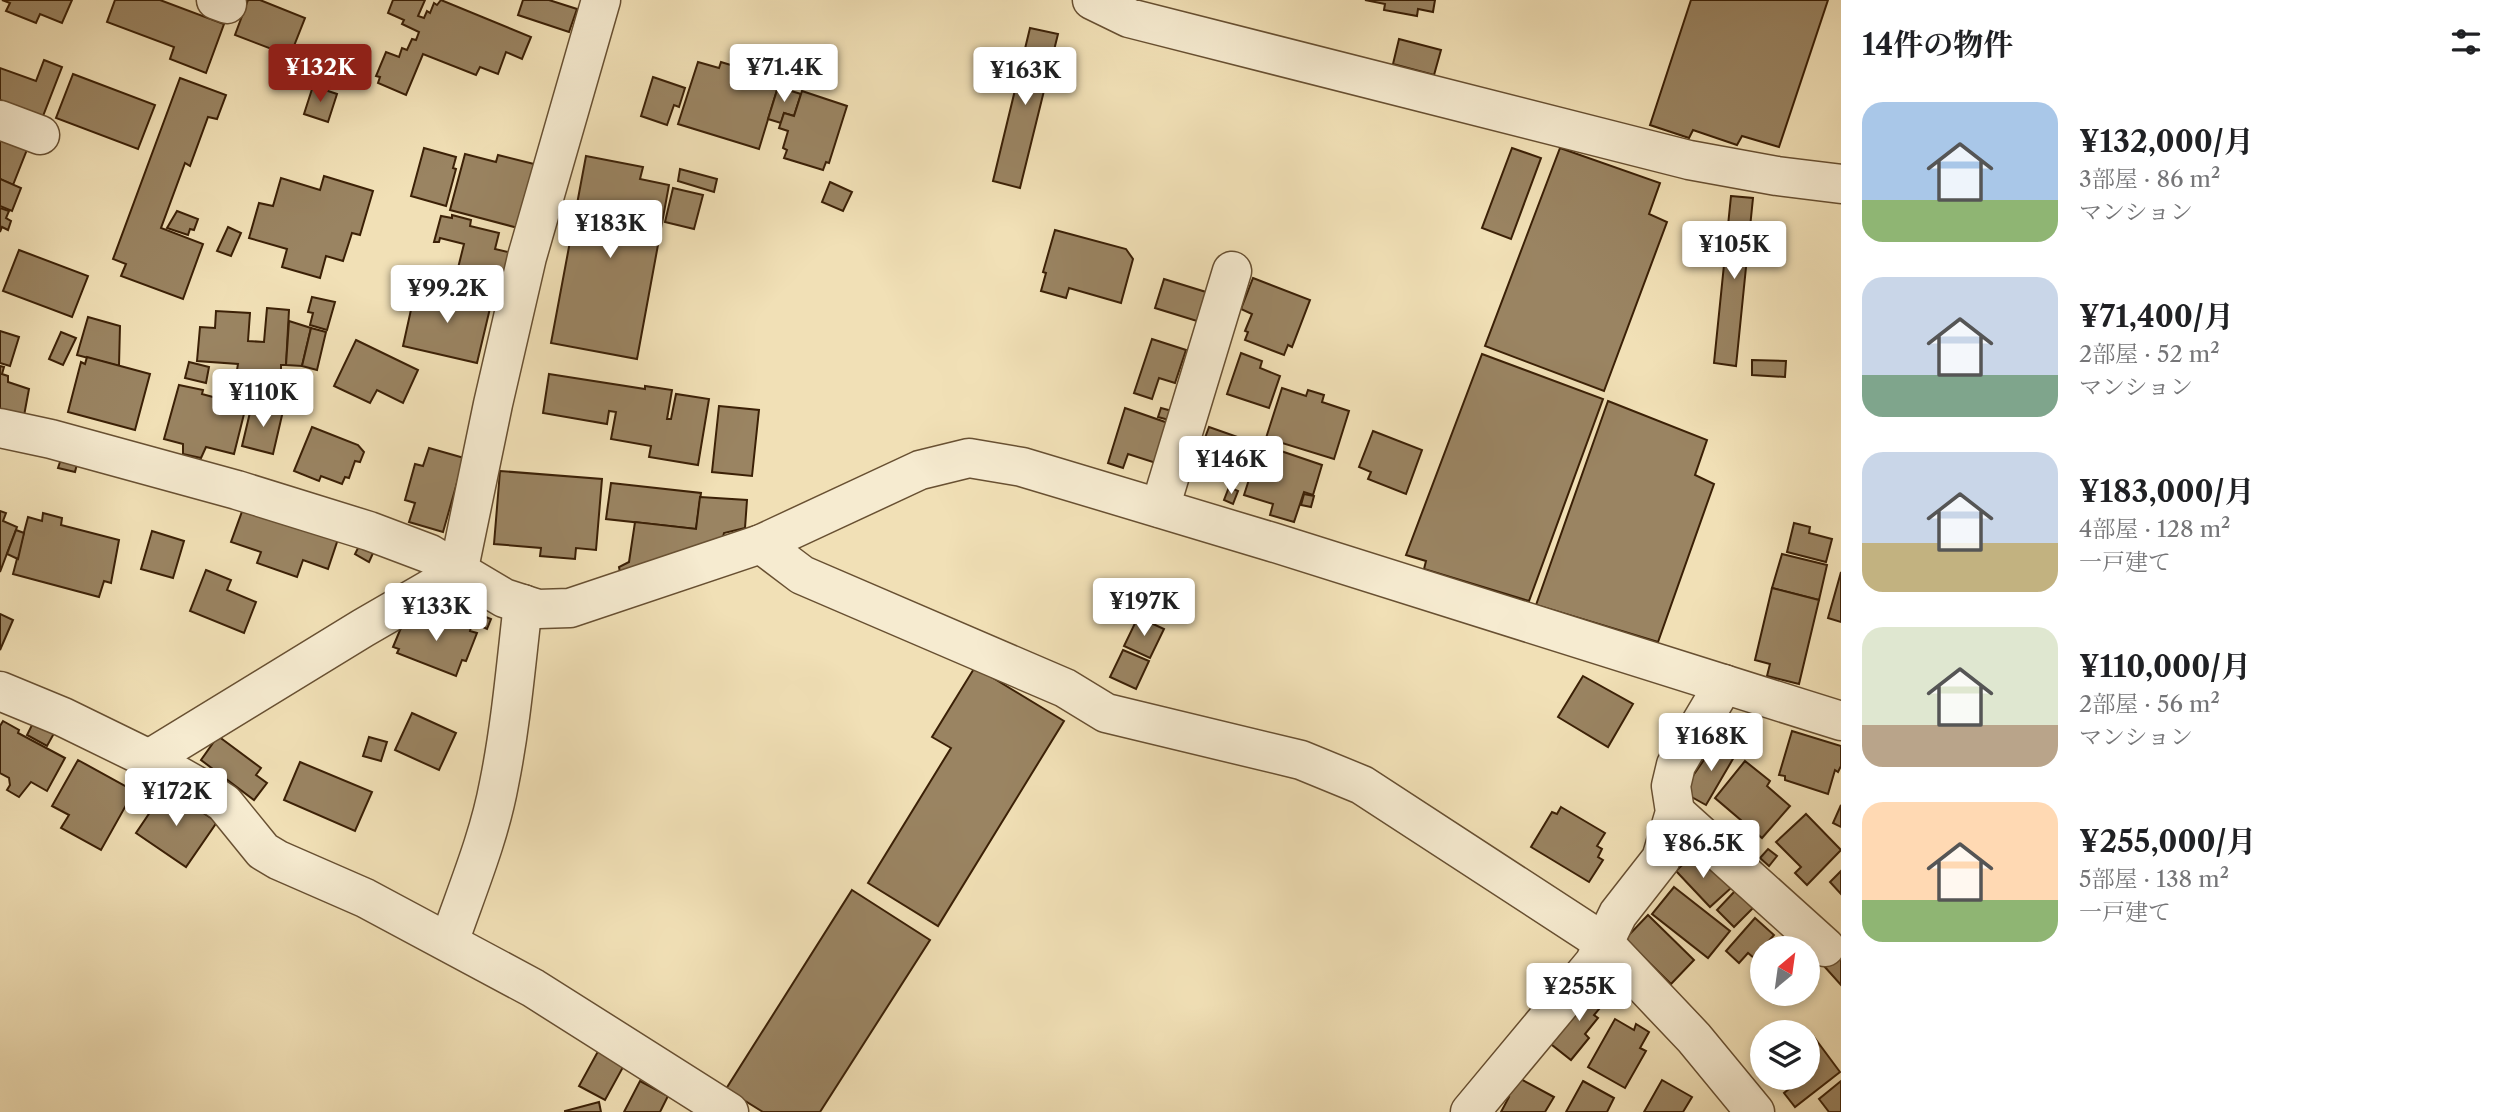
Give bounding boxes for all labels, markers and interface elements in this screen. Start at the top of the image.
icon: filters [2447,23,2485,61]
text: 14件の物件 [1862,26,2013,63]
pin: ¥132K [271,44,369,104]
pin: ¥71.4K [727,44,841,104]
pin: ¥163K [976,48,1074,107]
text: ¥132K [284,53,356,81]
text: ¥71.4K [746,53,822,81]
text: ¥163K [989,56,1061,84]
text: ¥132,000/月 [2079,123,2254,160]
icon: home [1918,130,2002,214]
text: 3部屋 · 86 m² [2079,165,2220,193]
text: マンション [2079,198,2193,226]
pin: ¥183K [561,201,659,260]
text: ¥183K [574,209,646,237]
pin: ¥105K [1685,222,1783,281]
text: ¥105K [1698,230,1770,258]
pin: ¥99.2K [390,266,504,325]
text: ¥99.2K [407,274,487,302]
text: ¥71,400/月 [2079,298,2234,335]
icon: home [1918,305,2002,389]
text: 2部屋 · 52 m² [2079,340,2220,368]
pin: ¥110K [214,370,312,429]
text: マンション [2079,373,2193,401]
text: ¥110K [228,378,298,406]
pin: ¥146K [1182,436,1280,496]
text: ¥146K [1195,445,1267,473]
text: ¥183,000/月 [2079,473,2254,510]
icon: home [1918,480,2002,564]
text: 4部屋 · 128 m² [2079,515,2231,543]
text: 一戸建て [2079,548,2171,576]
pin: ¥197K [1095,578,1193,638]
pin: ¥133K [387,584,485,643]
text: ¥197K [1109,587,1179,615]
text: ¥133K [401,592,471,620]
text: ¥110,000/月 [2079,648,2251,685]
icon: home [1918,655,2002,739]
text: 2部屋 · 56 m² [2079,690,2220,718]
pin: ¥168K [1662,714,1760,773]
text: ¥168K [1675,722,1747,750]
text: マンション [2079,723,2193,751]
pin: ¥172K [127,768,225,828]
text: ¥172K [141,777,211,805]
pin: ¥86.5K [1646,820,1760,880]
text: ¥255,000/月 [2079,823,2256,860]
text: ¥86.5K [1662,829,1744,857]
icon: home [1918,830,2002,914]
text: 5部屋 · 138 m² [2079,865,2229,893]
text: 一戸建て [2079,898,2171,926]
north arrow [1750,936,1820,1006]
map controls [1750,936,1820,1090]
pin: ¥255K [1530,964,1628,1023]
text: ¥255K [1542,972,1616,1000]
button: layers [1750,1020,1820,1090]

